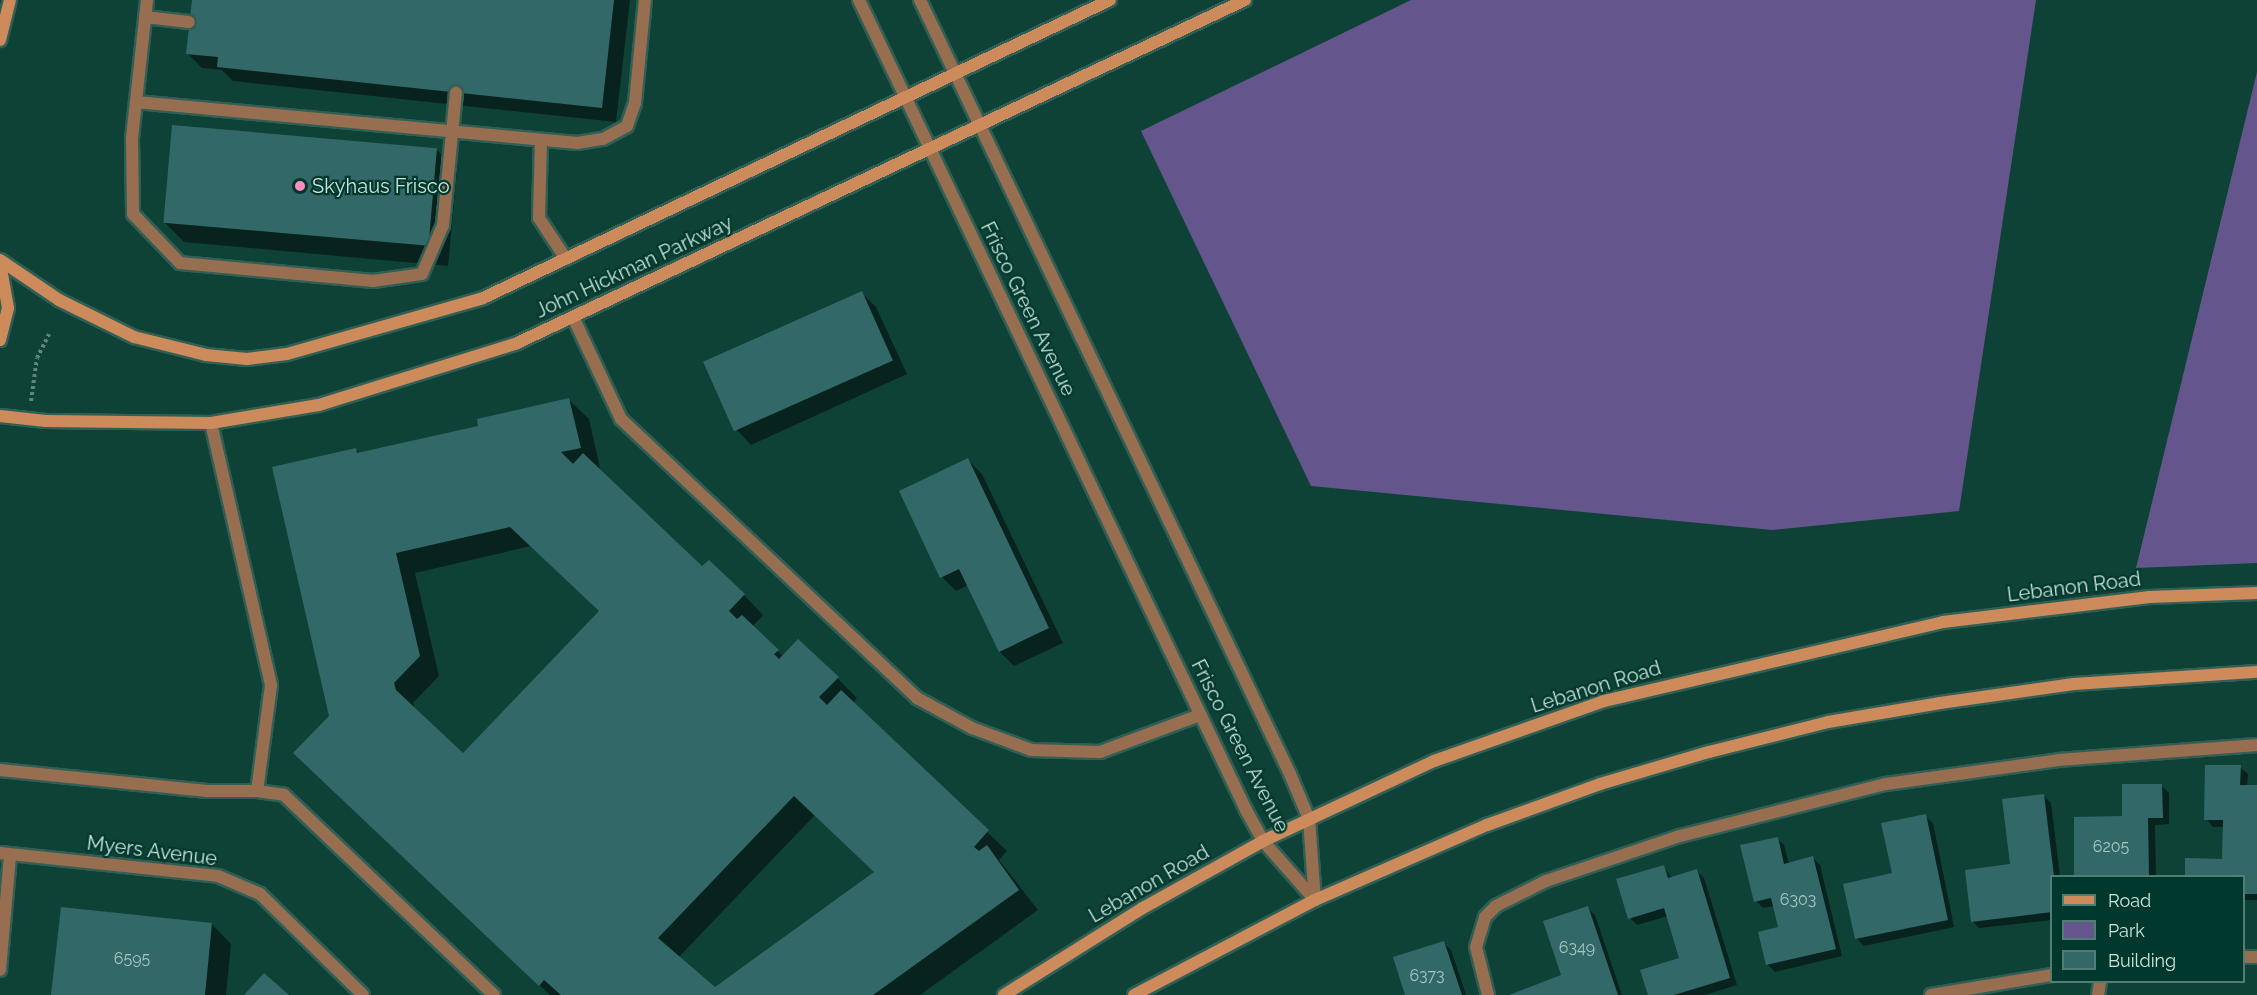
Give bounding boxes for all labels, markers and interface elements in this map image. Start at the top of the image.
place label: Skyhaus Frisco [312,174,450,198]
marker: Skyhaus Frisco [293,179,307,193]
street label: John Hickman Parkway [532,211,736,323]
street label: Frisco Green Avenue [975,218,1081,400]
street label: Lebanon Road [2006,567,2142,607]
street label: Frisco Green Avenue [1186,655,1294,837]
street label: Lebanon Road [1528,656,1664,718]
street label: Myers Avenue [85,831,219,871]
house number: 6205 [2093,837,2129,857]
street label: Lebanon Road [1085,840,1213,928]
legend [2050,875,2245,983]
house number: 6303 [1780,890,1816,910]
text: Road [2108,890,2151,911]
text: Park [2108,920,2145,941]
house number: 6349 [1559,938,1595,958]
house number: 6595 [114,949,150,969]
text: Building [2108,950,2176,971]
house number: 6373 [1409,966,1445,986]

